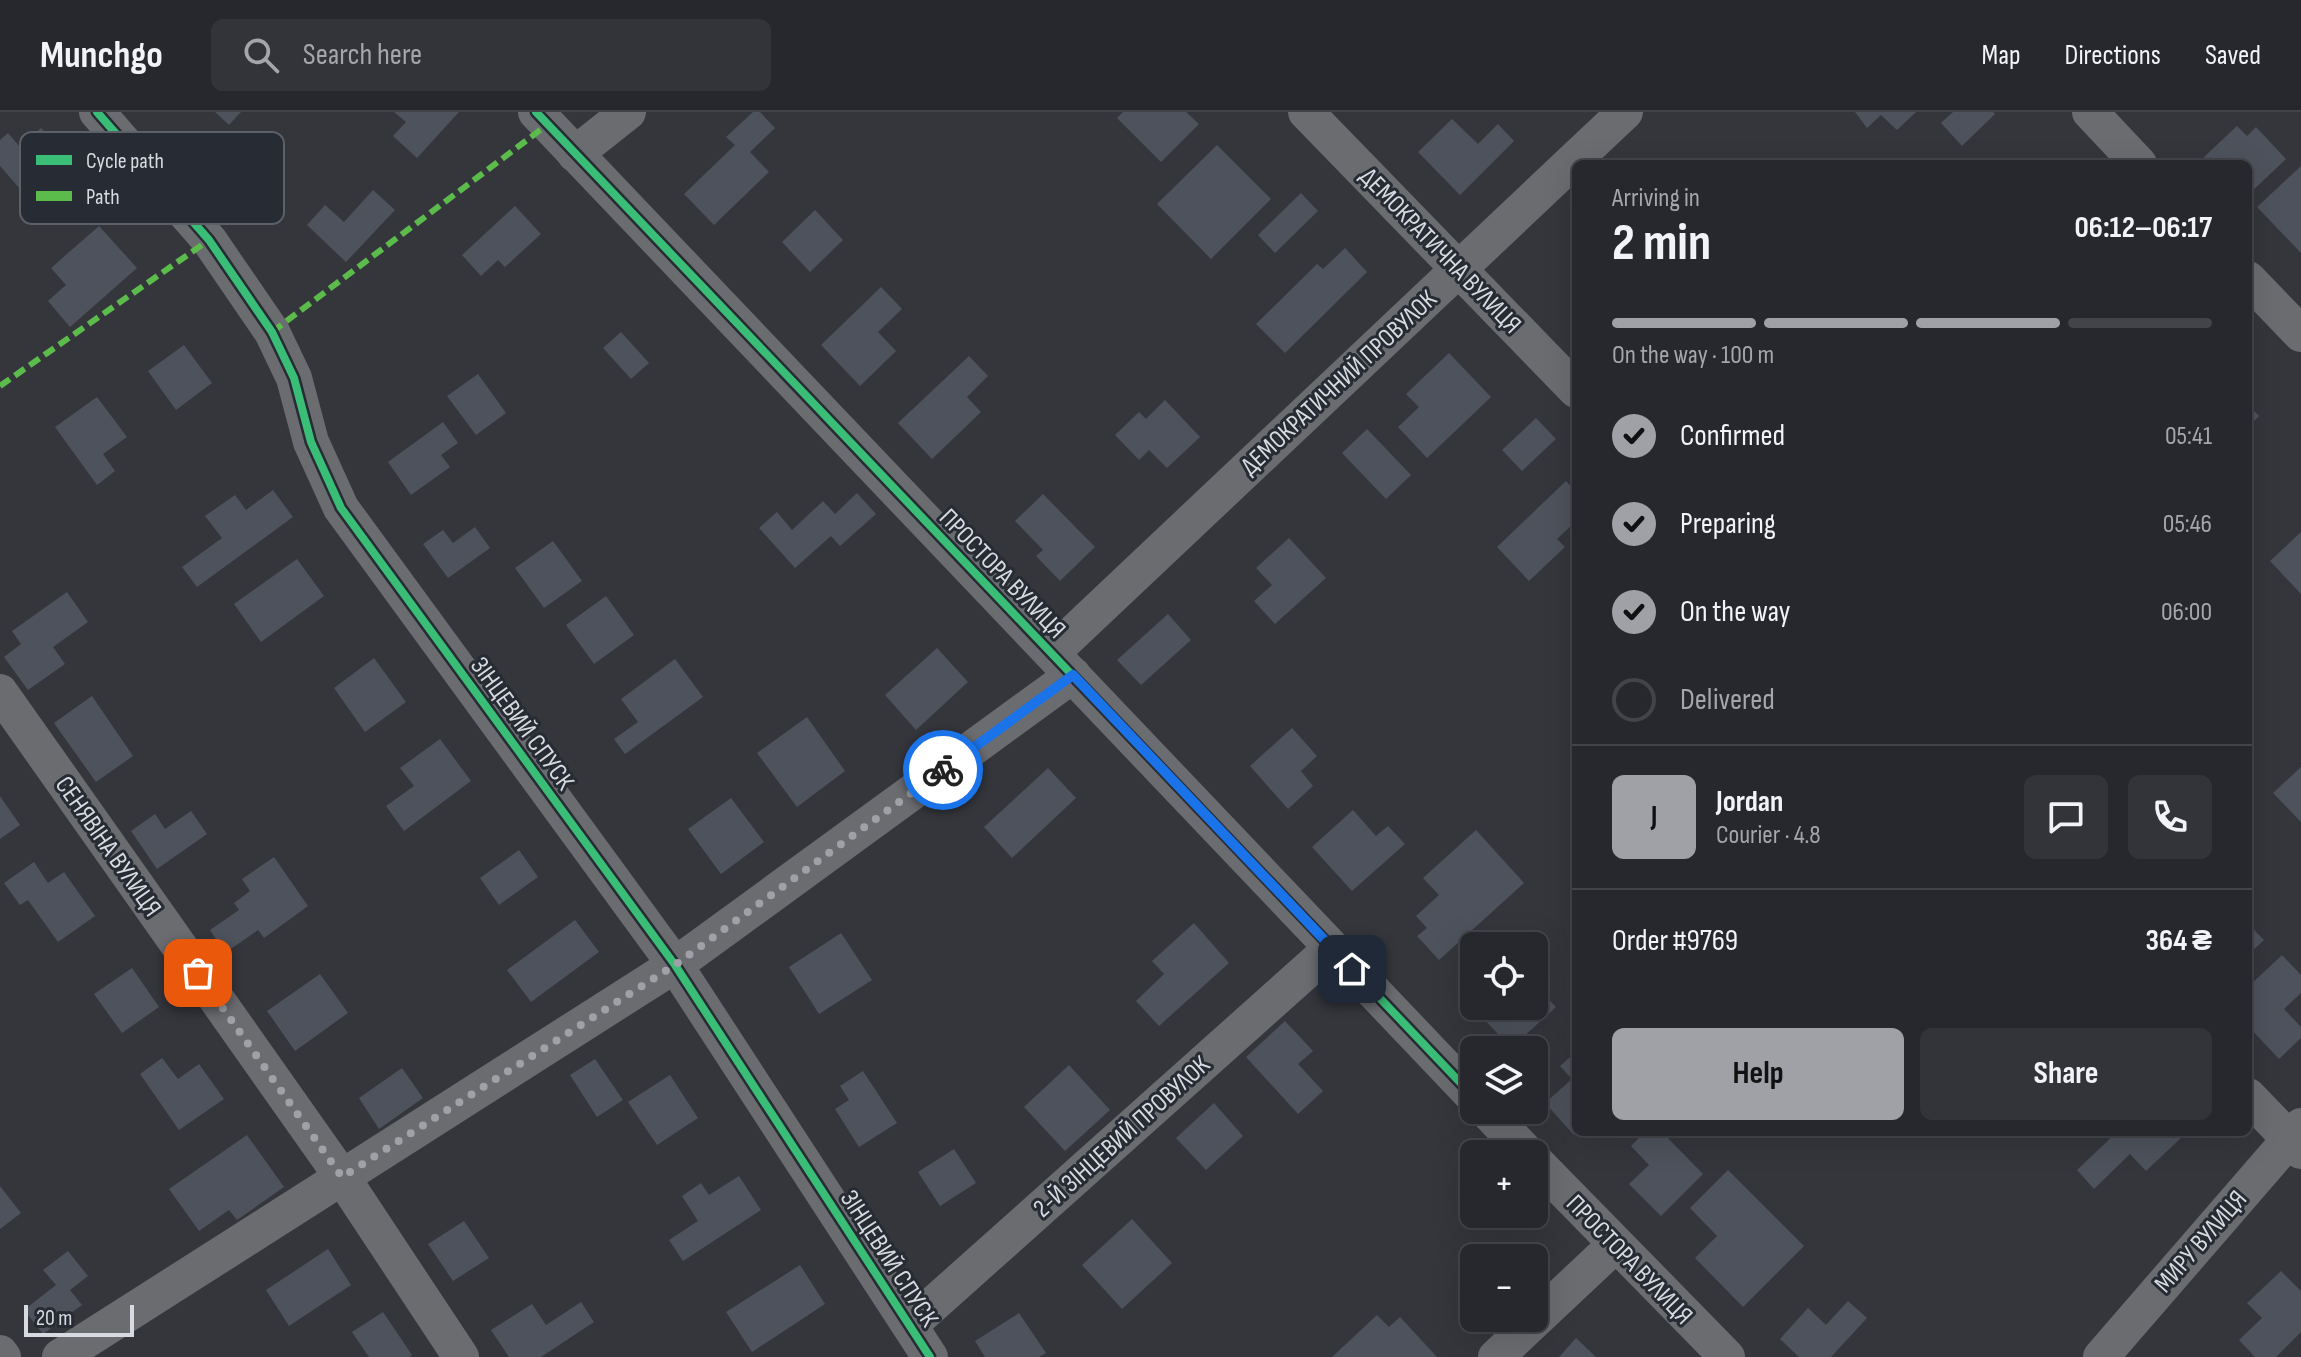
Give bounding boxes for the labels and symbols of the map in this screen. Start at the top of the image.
legend [20,132,284,224]
text: Cycle path [86,148,164,175]
street label: ДЕМОКРАТИЧНА ВУЛИЦЯ [1353,162,1527,340]
text: Path [86,184,120,211]
street label: ДЕМОКРАТИЧНИЙ ПРОВУЛОК [1235,284,1444,482]
street label: ПРОСТОРА ВУЛИЦЯ [932,503,1072,645]
street label: ЗІНЦЕВИЙ СПУСК [463,651,581,797]
courier [903,730,983,810]
street label: СЕНЯВІНА ВУЛИЦЯ [48,771,168,923]
pin [1318,935,1386,1003]
pin [164,939,232,1007]
street label: 2-Й ЗІНЦЕВИЙ ПРОВУЛОК [1027,1050,1217,1224]
street label: ЗІНЦЕВИЙ СПУСК [833,1185,945,1333]
street label: МИРУ ВУЛИЦЯ [2148,1185,2254,1299]
street label: ПРОСТОРА ВУЛИЦЯ [1559,1189,1699,1331]
scale bar [24,1301,134,1337]

